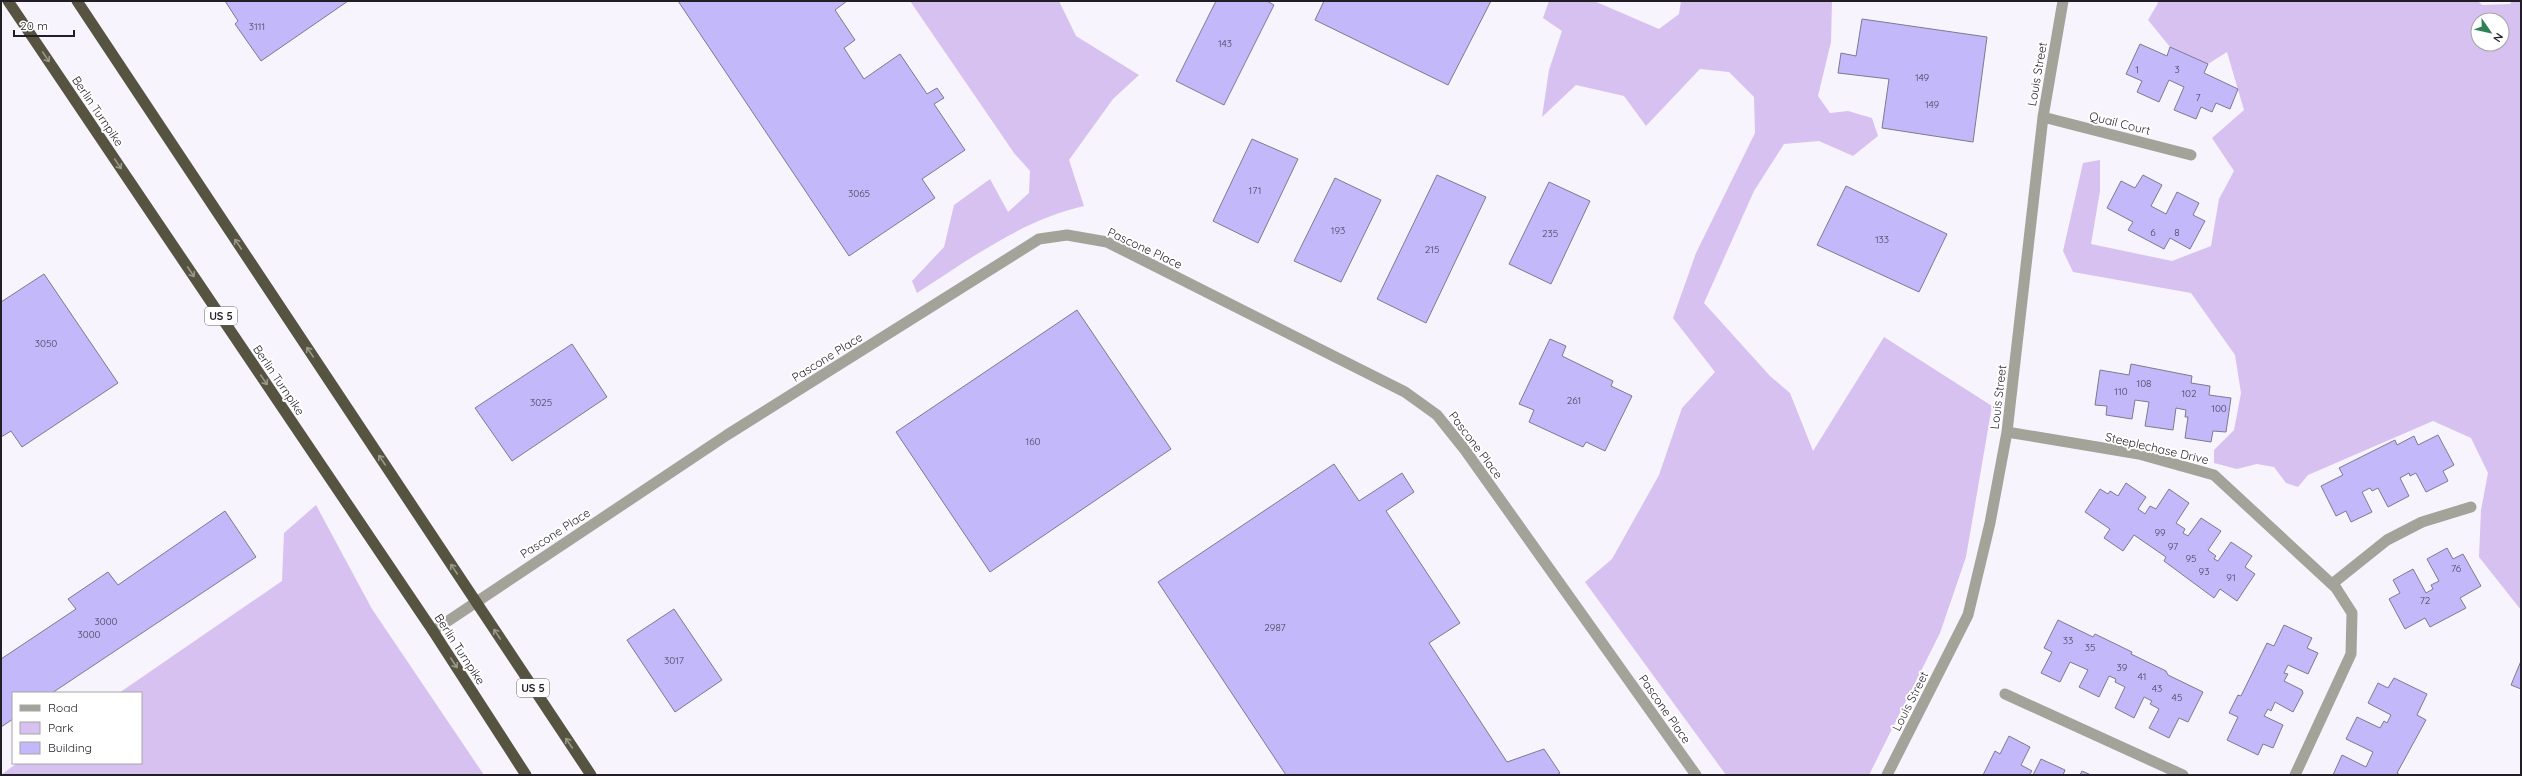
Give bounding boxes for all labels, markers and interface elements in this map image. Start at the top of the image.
scale bar [14,12,74,38]
north arrow [2470,12,2510,52]
text: 20 m [20,18,48,33]
house number: 3111 [249,20,265,33]
text: N [2490,30,2506,45]
house number: 143 [1218,37,1232,50]
street label: Louis Street [2024,41,2050,107]
one-way arrow [42,51,50,62]
house number: 1 [2135,63,2139,76]
house number: 3 [2174,63,2180,76]
house number: 149 [1915,71,1930,84]
street label: Berlin Turnpike [69,73,127,149]
house number: 7 [2195,91,2201,104]
house number: 149 [1925,98,1940,111]
street label: Quail Court [2088,108,2152,138]
one-way arrow [114,159,123,170]
house number: 171 [1248,184,1262,197]
house number: 3065 [848,187,870,200]
street label: Pascone Place [1105,224,1185,272]
house number: 193 [1331,224,1345,237]
house number: 6 [2150,226,2156,239]
house number: 8 [2174,226,2180,239]
house number: 235 [1542,227,1558,240]
house number: 133 [1875,233,1889,246]
one-way arrow [234,238,242,249]
house number: 215 [1425,243,1439,256]
one-way arrow [187,266,195,277]
road number: US 5 [205,307,237,325]
street label: Pascone Place [789,329,865,385]
house number: 3050 [35,337,57,350]
street label: Berlin Turnpike [250,342,308,418]
one-way arrow [306,347,314,358]
street label: Louis Street [1987,364,2009,430]
one-way arrow [260,374,268,385]
house number: 108 [2136,377,2152,390]
house number: 110 [2114,385,2128,398]
house number: 102 [2181,387,2197,400]
house number: 261 [1567,394,1581,407]
house number: 3025 [530,396,552,409]
house number: 100 [2211,402,2227,415]
street label: Pascone Place [1446,408,1506,482]
street label: Steeplechase Drive [2104,429,2210,467]
house number: 160 [1025,435,1041,448]
one-way arrow [378,455,386,466]
street label: Pascone Place [517,505,593,561]
house number: 99 [2154,526,2166,539]
house number: 97 [2168,540,2178,553]
house number: 95 [2185,552,2197,565]
house number: 76 [2451,562,2462,575]
one-way arrow [449,563,457,575]
house number: 93 [2199,565,2209,578]
house number: 91 [2226,571,2236,584]
house number: 72 [2420,594,2431,607]
street label: Berlin Turnpike [431,611,489,688]
house number: 3000 [94,615,118,628]
house number: 2987 [1264,621,1286,634]
house number: 3000 [77,628,101,641]
one-way arrow [493,629,501,640]
house number: 33 [2063,634,2073,647]
house number: 35 [2085,641,2095,654]
house number: 3017 [664,654,684,667]
one-way arrow [450,658,458,669]
house number: 39 [2117,661,2128,674]
street label: Louis Street [1889,669,1931,733]
house number: 41 [2138,670,2146,683]
street label: Pascone Place [1636,672,1694,747]
road number: US 5 [517,679,549,697]
house number: 43 [2152,682,2162,695]
house number: 45 [2172,691,2182,704]
legend [12,692,142,764]
text: Road [48,700,78,715]
text: Park [48,720,73,735]
one-way arrow [565,737,573,748]
text: Building [48,740,92,755]

